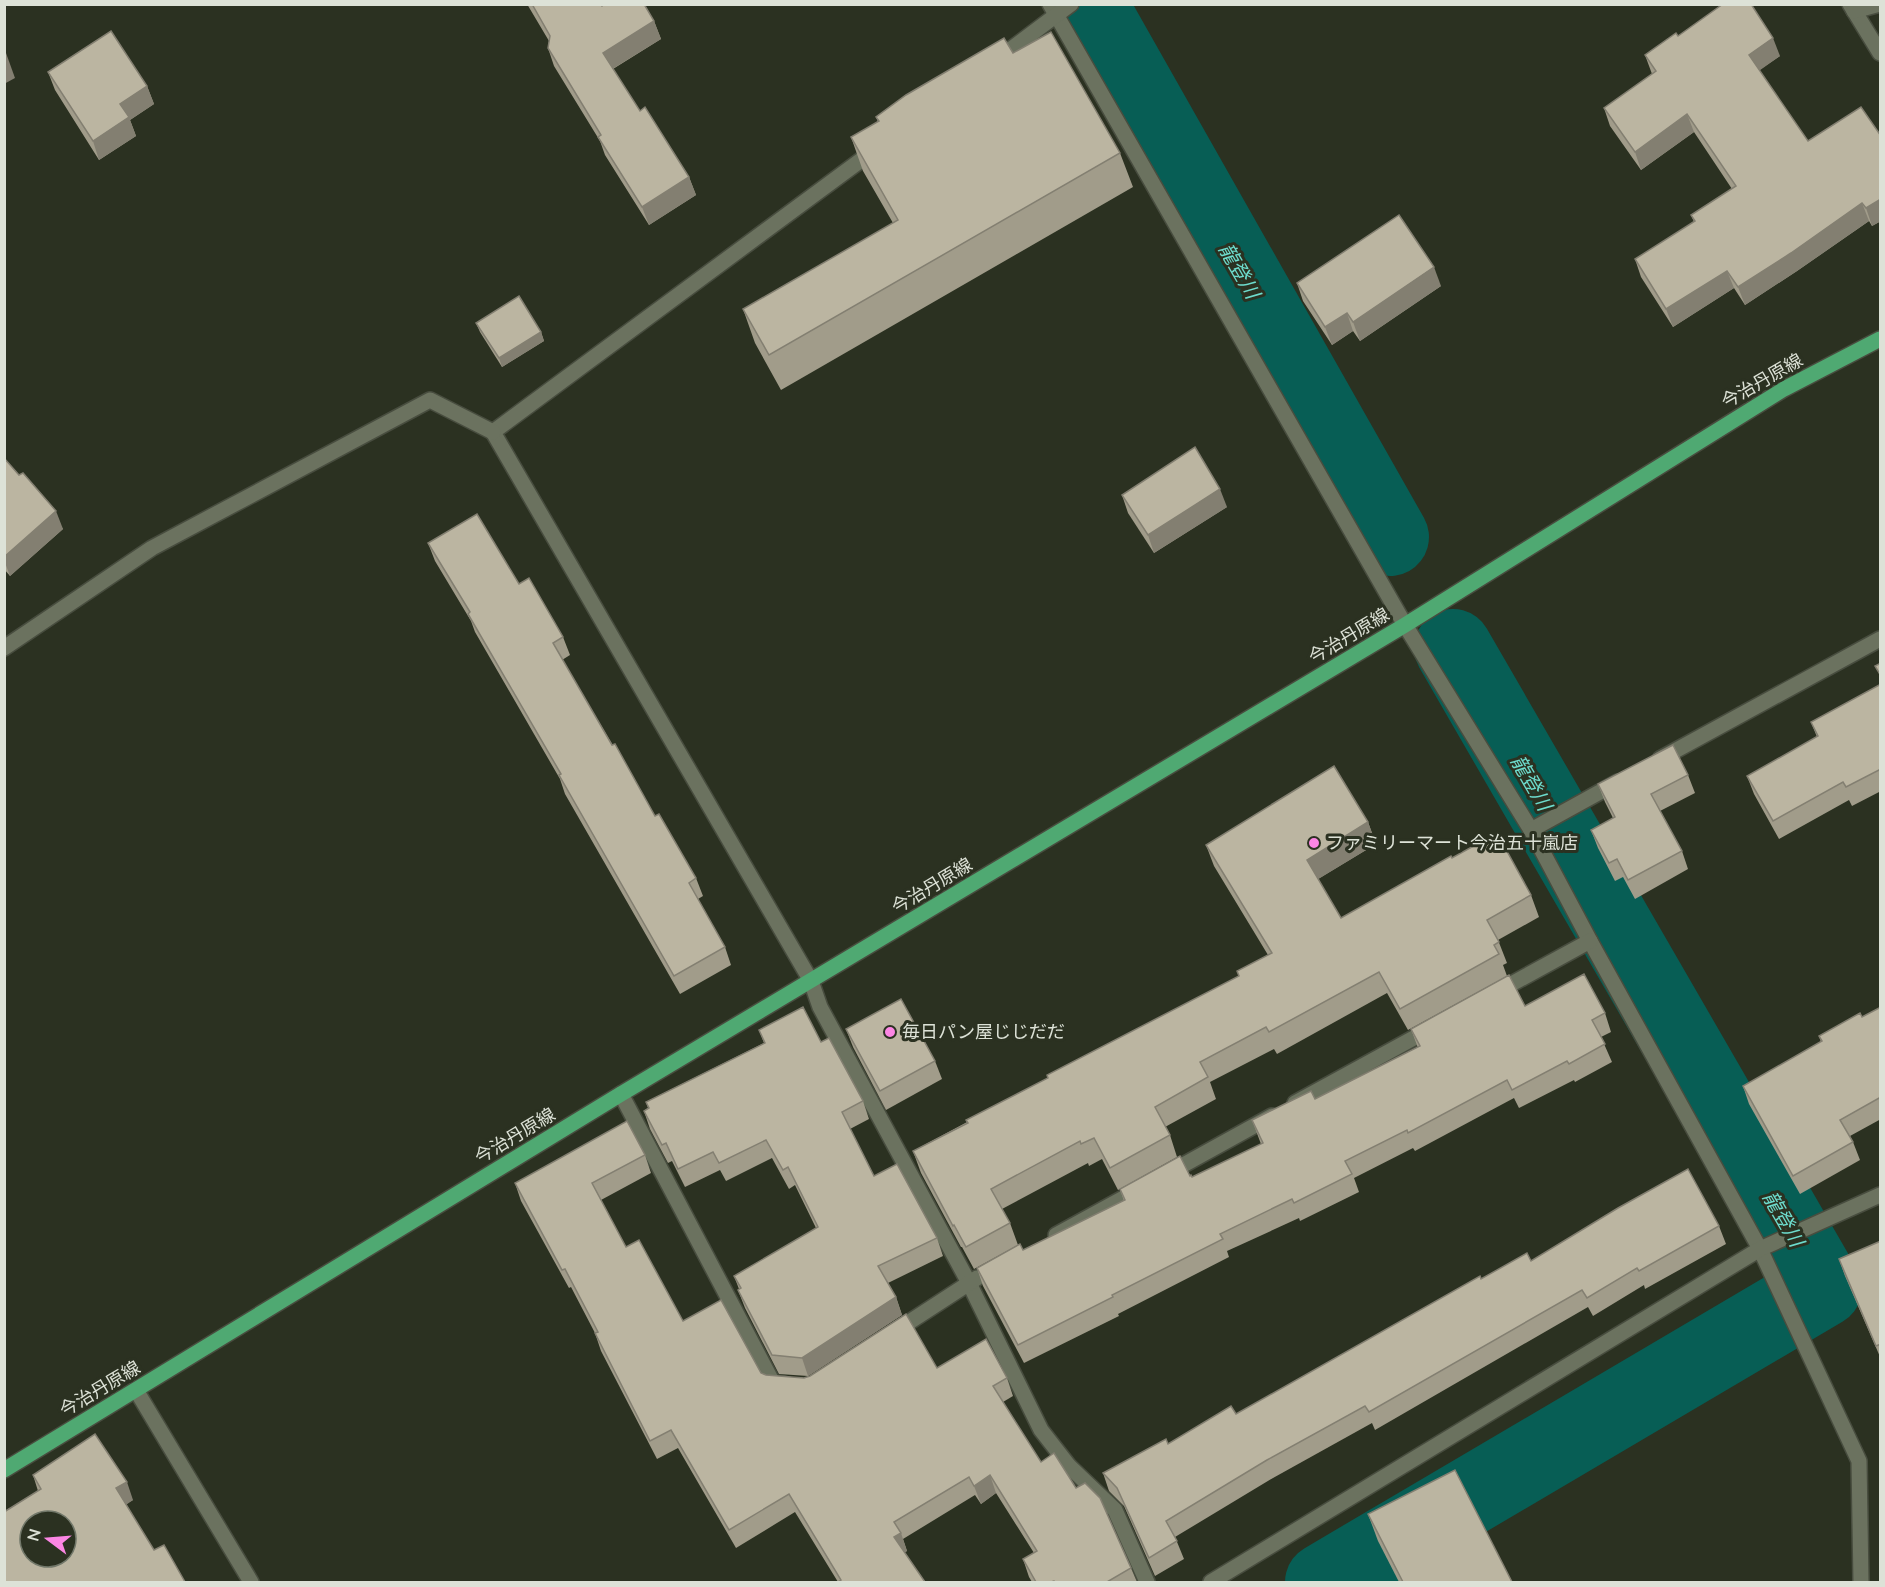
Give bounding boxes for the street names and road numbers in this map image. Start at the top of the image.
street label: 今治丹原線 [1717,348,1807,414]
street label: 今治丹原線 [1304,603,1394,669]
street label: 今治丹原線 [887,853,977,919]
street label: 今治丹原線 [470,1103,560,1169]
street label: 今治丹原線 [55,1356,145,1422]

